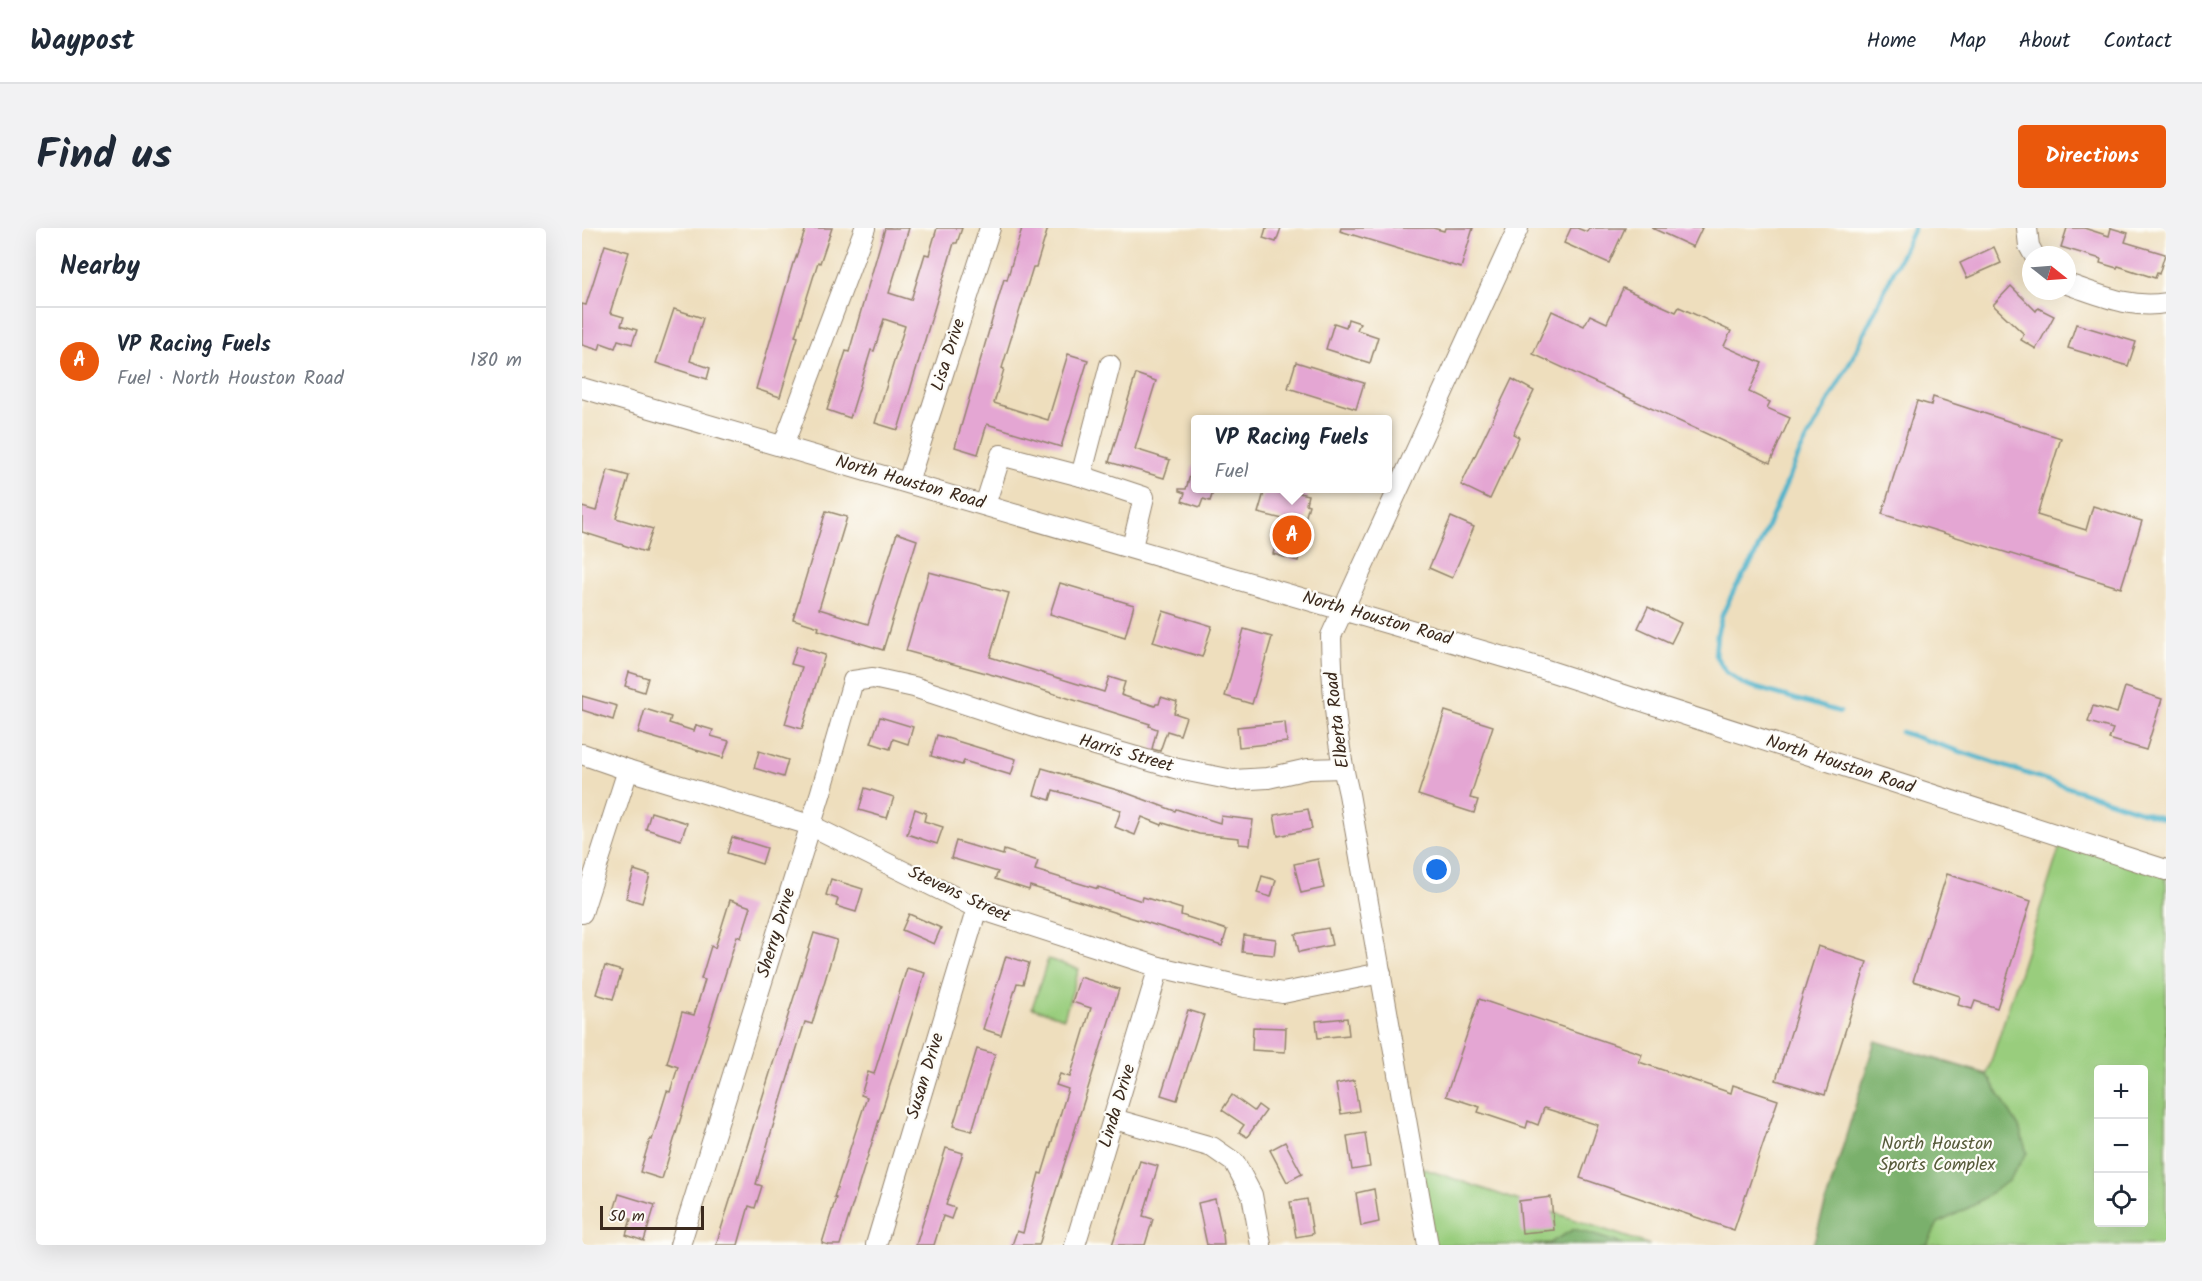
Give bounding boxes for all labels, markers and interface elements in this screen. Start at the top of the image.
text: Waypost [30,19,134,64]
text: Home [1867,25,1916,58]
text: Map [1949,25,1986,58]
text: About [2019,25,2070,58]
text: Contact [2103,25,2172,58]
text: Find us [36,123,172,190]
button: Directions [2018,125,2166,188]
text: Nearby [60,246,140,288]
north arrow [2022,246,2076,300]
street label: Lisa Drive [924,315,974,395]
text: VP Racing Fuels [117,328,271,363]
text: A [73,345,86,377]
text: 180 m [470,345,522,377]
text: Fuel · North Houston Road [117,363,344,395]
popup [1191,415,1392,493]
text: VP Racing Fuels [1215,421,1368,456]
street label: North Houston Road [832,448,989,519]
text: Fuel [1215,456,1249,488]
pin: A [1272,512,1312,558]
street label: North Houston Road [1299,584,1456,655]
street label: Elberta Road [1318,669,1358,770]
street label: Harris Street [1075,727,1178,782]
street label: North Houston Road [1762,727,1919,803]
your location [1422,855,1451,884]
street label: Stevens Street [903,859,1016,932]
street label: Sherry Drive [750,885,804,981]
street label: Susan Drive [899,1029,953,1123]
street label: Linda Drive [1092,1061,1144,1151]
map controls [2094,1065,2148,1227]
button: + [2094,1065,2148,1119]
button: − [2094,1119,2148,1173]
park label: North Houston Sports Complex [1879,1130,1995,1180]
button: locate [2094,1173,2148,1227]
scale bar [600,1203,704,1230]
text: 50 m [609,1204,645,1229]

